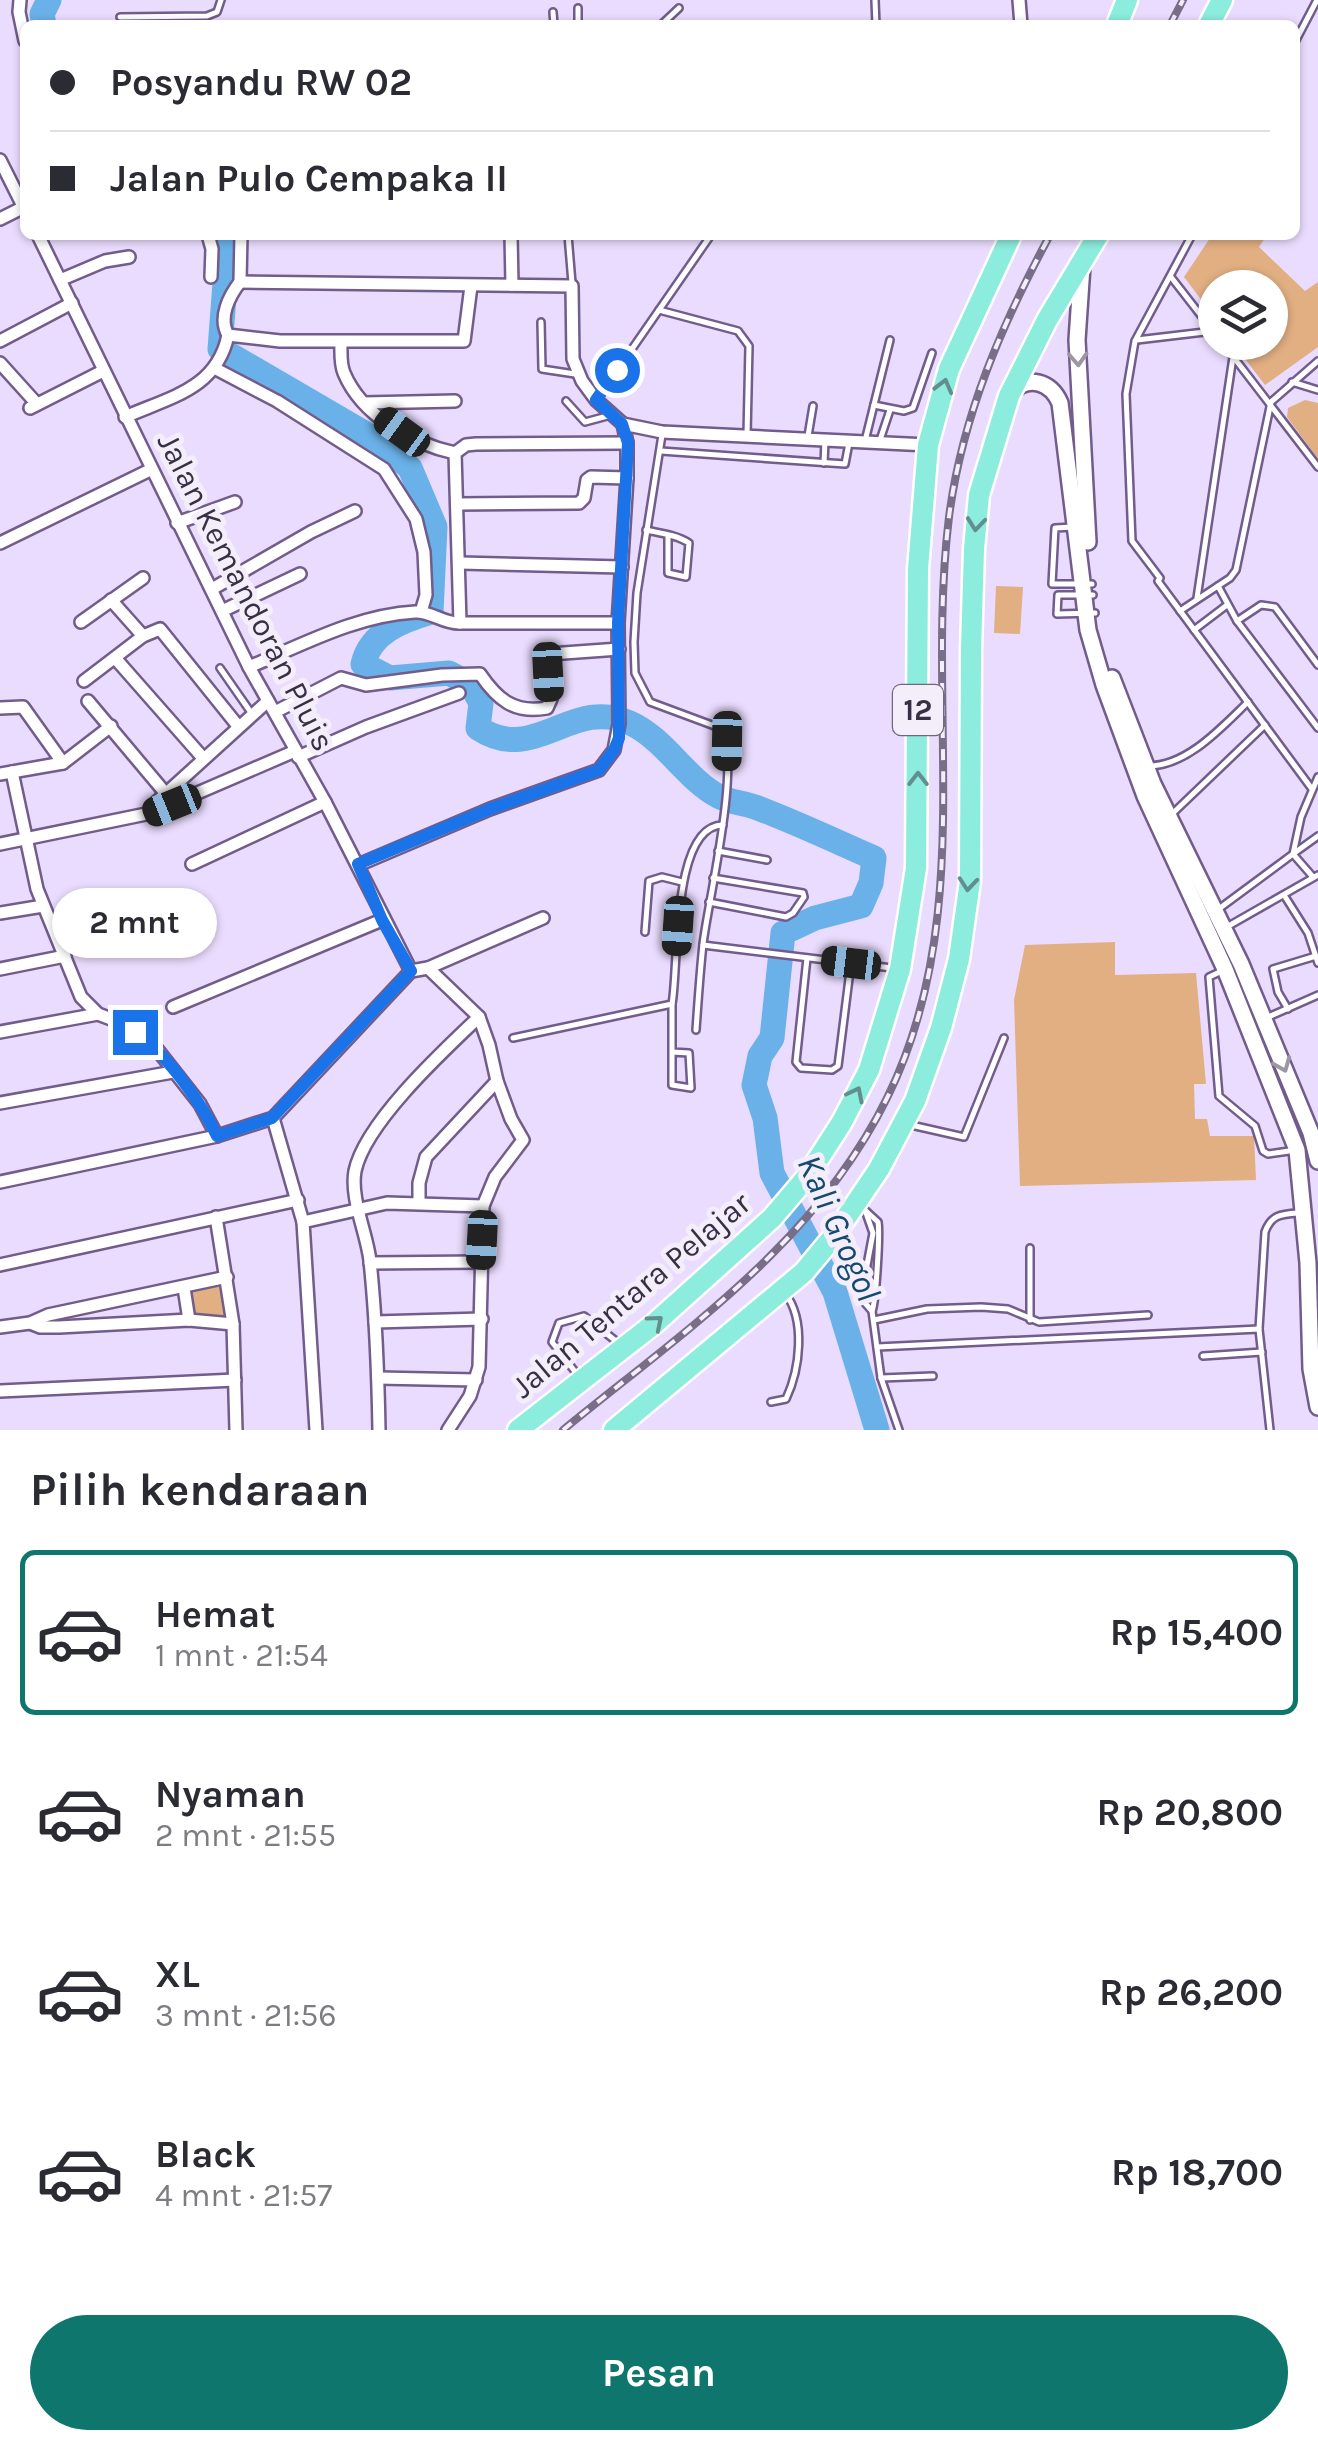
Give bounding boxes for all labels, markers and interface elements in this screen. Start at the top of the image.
text: Posyandu RW 02 [110,60,412,105]
text: Jalan Pulo Cempaka II [110,156,508,201]
map controls [1198,270,1288,360]
button: layers [1198,270,1288,360]
route start [595,348,640,393]
one-way arrow [1068,352,1089,368]
one-way arrow [932,378,953,395]
car [369,402,435,462]
street label: Jalan Kemandoran Pluis [150,427,342,757]
one-way arrow [966,516,988,532]
car [531,641,565,703]
road number: 12 [893,685,943,735]
car [711,711,743,771]
one-way arrow [907,770,929,786]
car [139,780,205,830]
one-way arrow [958,876,980,892]
callout: 2 mnt [52,887,218,957]
car [661,895,695,957]
text: 2 mnt [89,904,180,941]
car [819,944,883,982]
route end [113,1010,158,1055]
one-way arrow [1271,1055,1291,1073]
one-way arrow [844,1087,863,1105]
water label: Kali Grogol [789,1148,889,1308]
street label: Jalan Tentara Pelajar [504,1184,758,1406]
car [465,1209,499,1271]
one-way arrow [644,1315,662,1333]
text: Pilih kendaraan [30,1464,370,1516]
icon: car [35,1588,125,1678]
text: Hemat [155,1592,275,1637]
text: Rp 15,400 [1110,1610,1283,1655]
text: 1 mnt · 21:54 [155,1637,328,1674]
icon: car [35,1768,125,1858]
text: Nyaman [155,1772,306,1817]
text: Rp 20,800 [1096,1790,1283,1835]
text: 2 mnt · 21:55 [155,1817,336,1854]
icon: car [35,1948,125,2038]
text: XL [155,1952,200,1997]
text: Rp 26,200 [1099,1970,1283,2015]
text: 3 mnt · 21:56 [155,1997,337,2034]
icon: car [35,2128,125,2218]
text: Black [155,2132,256,2177]
text: Rp 18,700 [1111,2150,1283,2195]
text: 4 mnt · 21:57 [155,2177,332,2214]
button: Pesan [30,2315,1288,2430]

